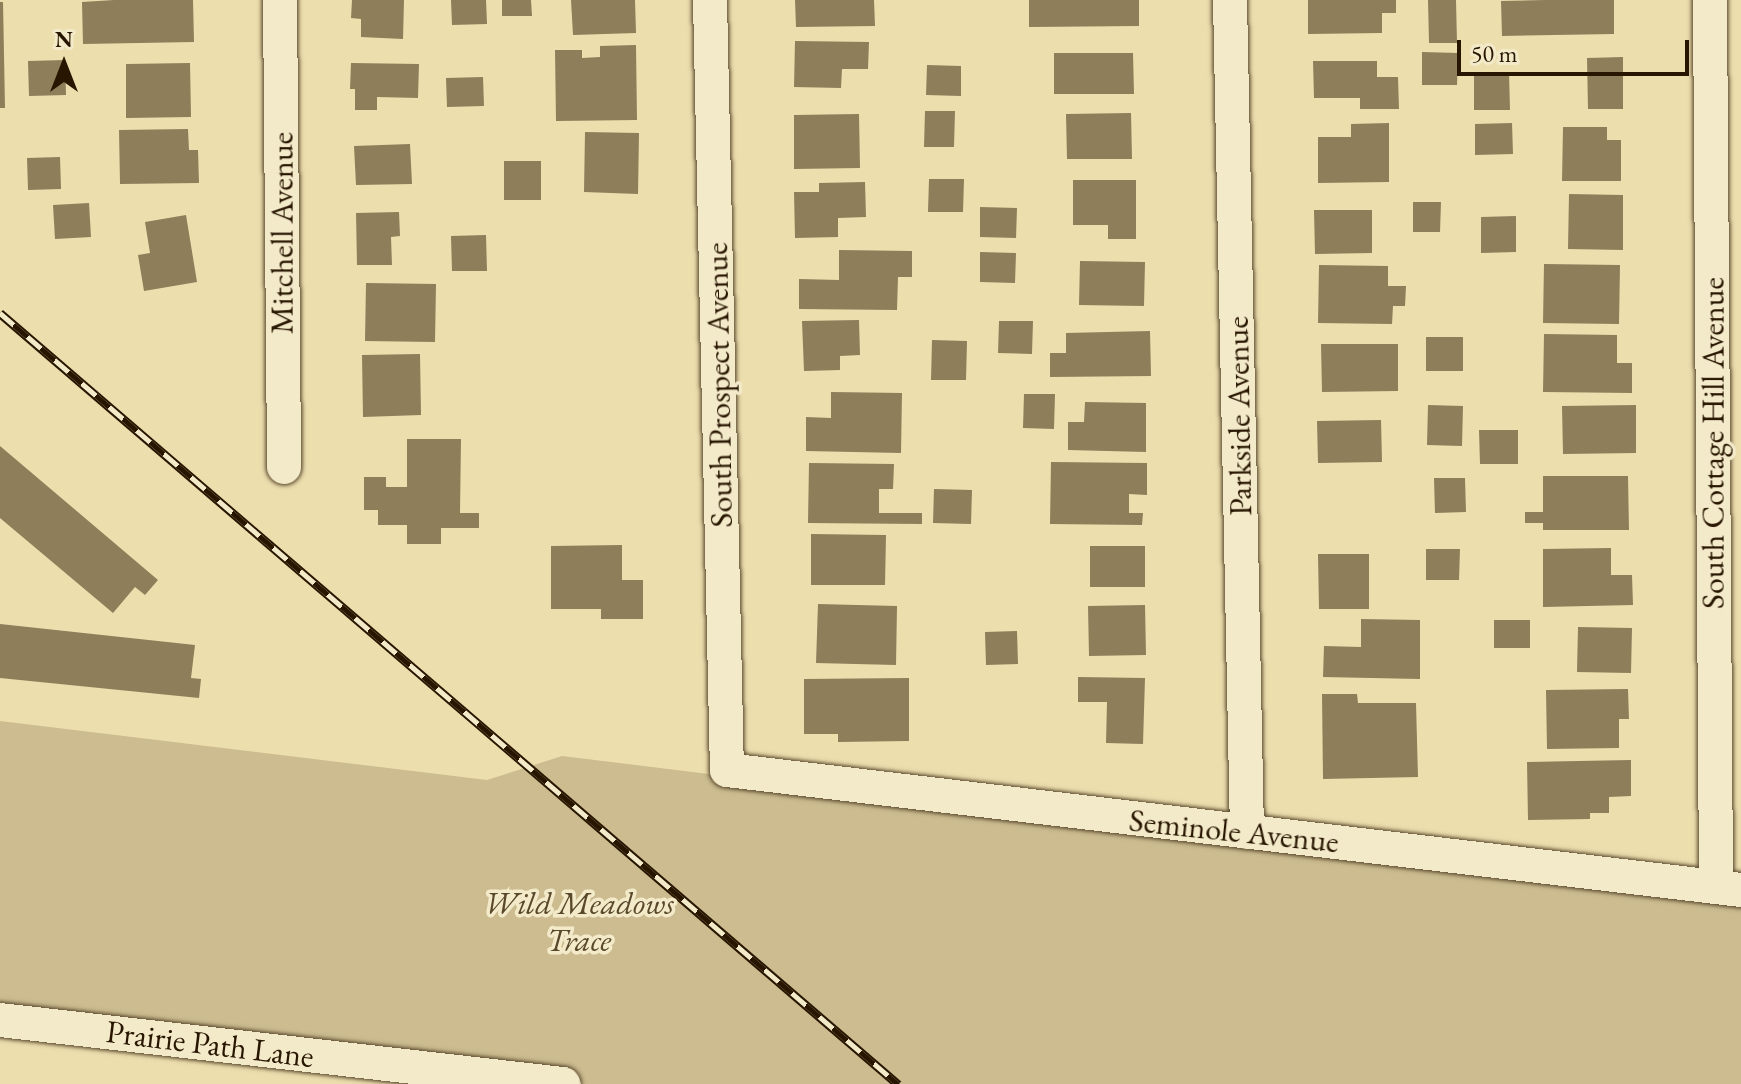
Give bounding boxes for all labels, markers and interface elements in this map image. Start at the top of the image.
north arrow [24,24,104,104]
scale bar [1461,24,1693,74]
text: N [55,25,73,54]
text: 50 m [1471,38,1518,69]
street label: Mitchell Avenue [263,132,301,334]
street label: South Prospect Avenue [697,242,741,528]
street label: South Cottage Hill Avenue [1694,277,1732,609]
street label: Parkside Avenue [1218,316,1260,516]
street label: Seminole Avenue [1127,801,1341,861]
park label: Wild Meadows Trace [484,885,674,960]
street label: Prairie Path Lane [104,1012,316,1076]

